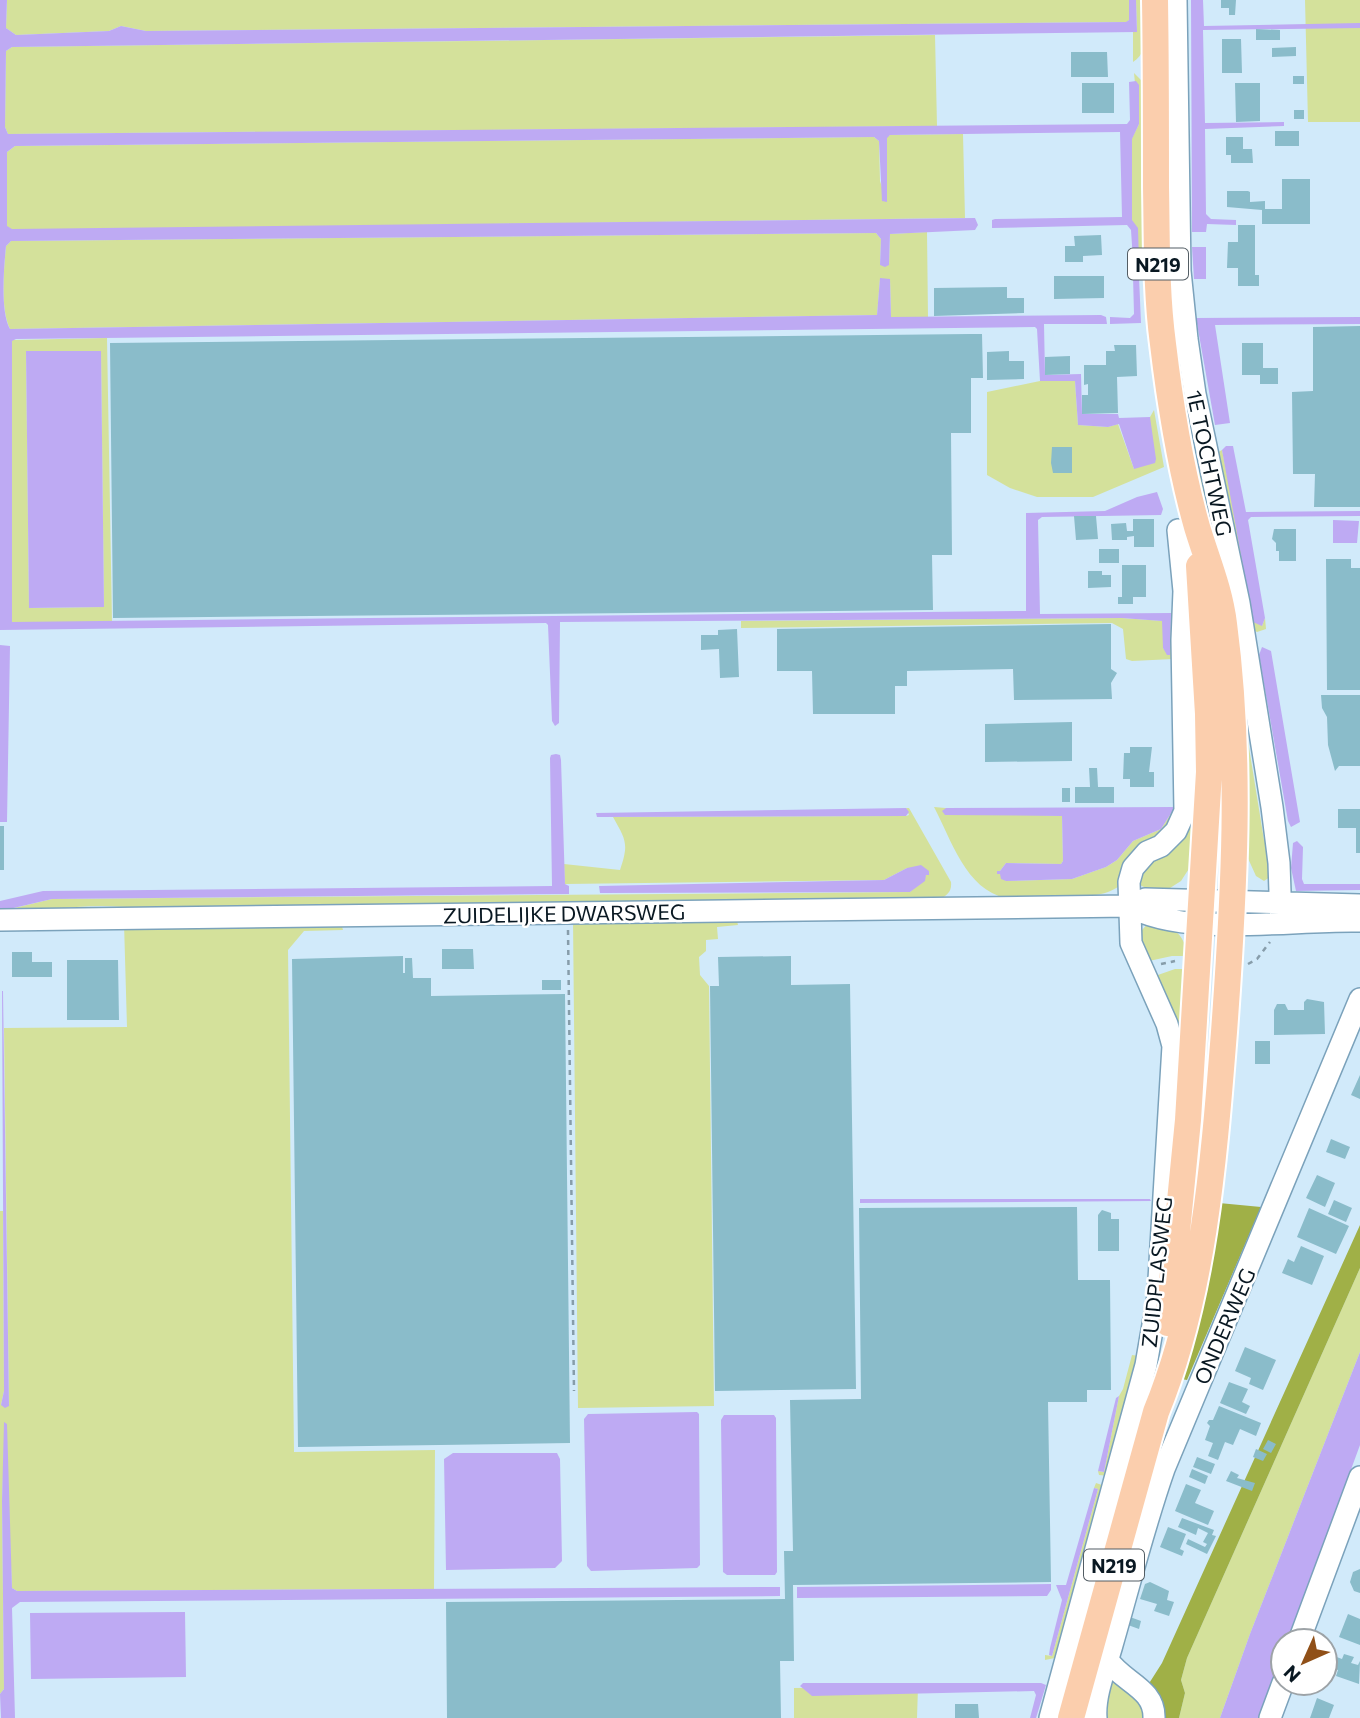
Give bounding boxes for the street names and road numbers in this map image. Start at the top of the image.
road number: N219 [1128,248,1188,280]
street label: 1E TOCHTWEG [1182,388,1238,538]
street label: ZUIDELIJKE DWARSWEG [443,898,685,928]
street label: ZUIDPLASWEG [1136,1195,1176,1349]
street label: ONDERWEG [1188,1264,1260,1388]
road number: N219 [1084,1550,1144,1581]

